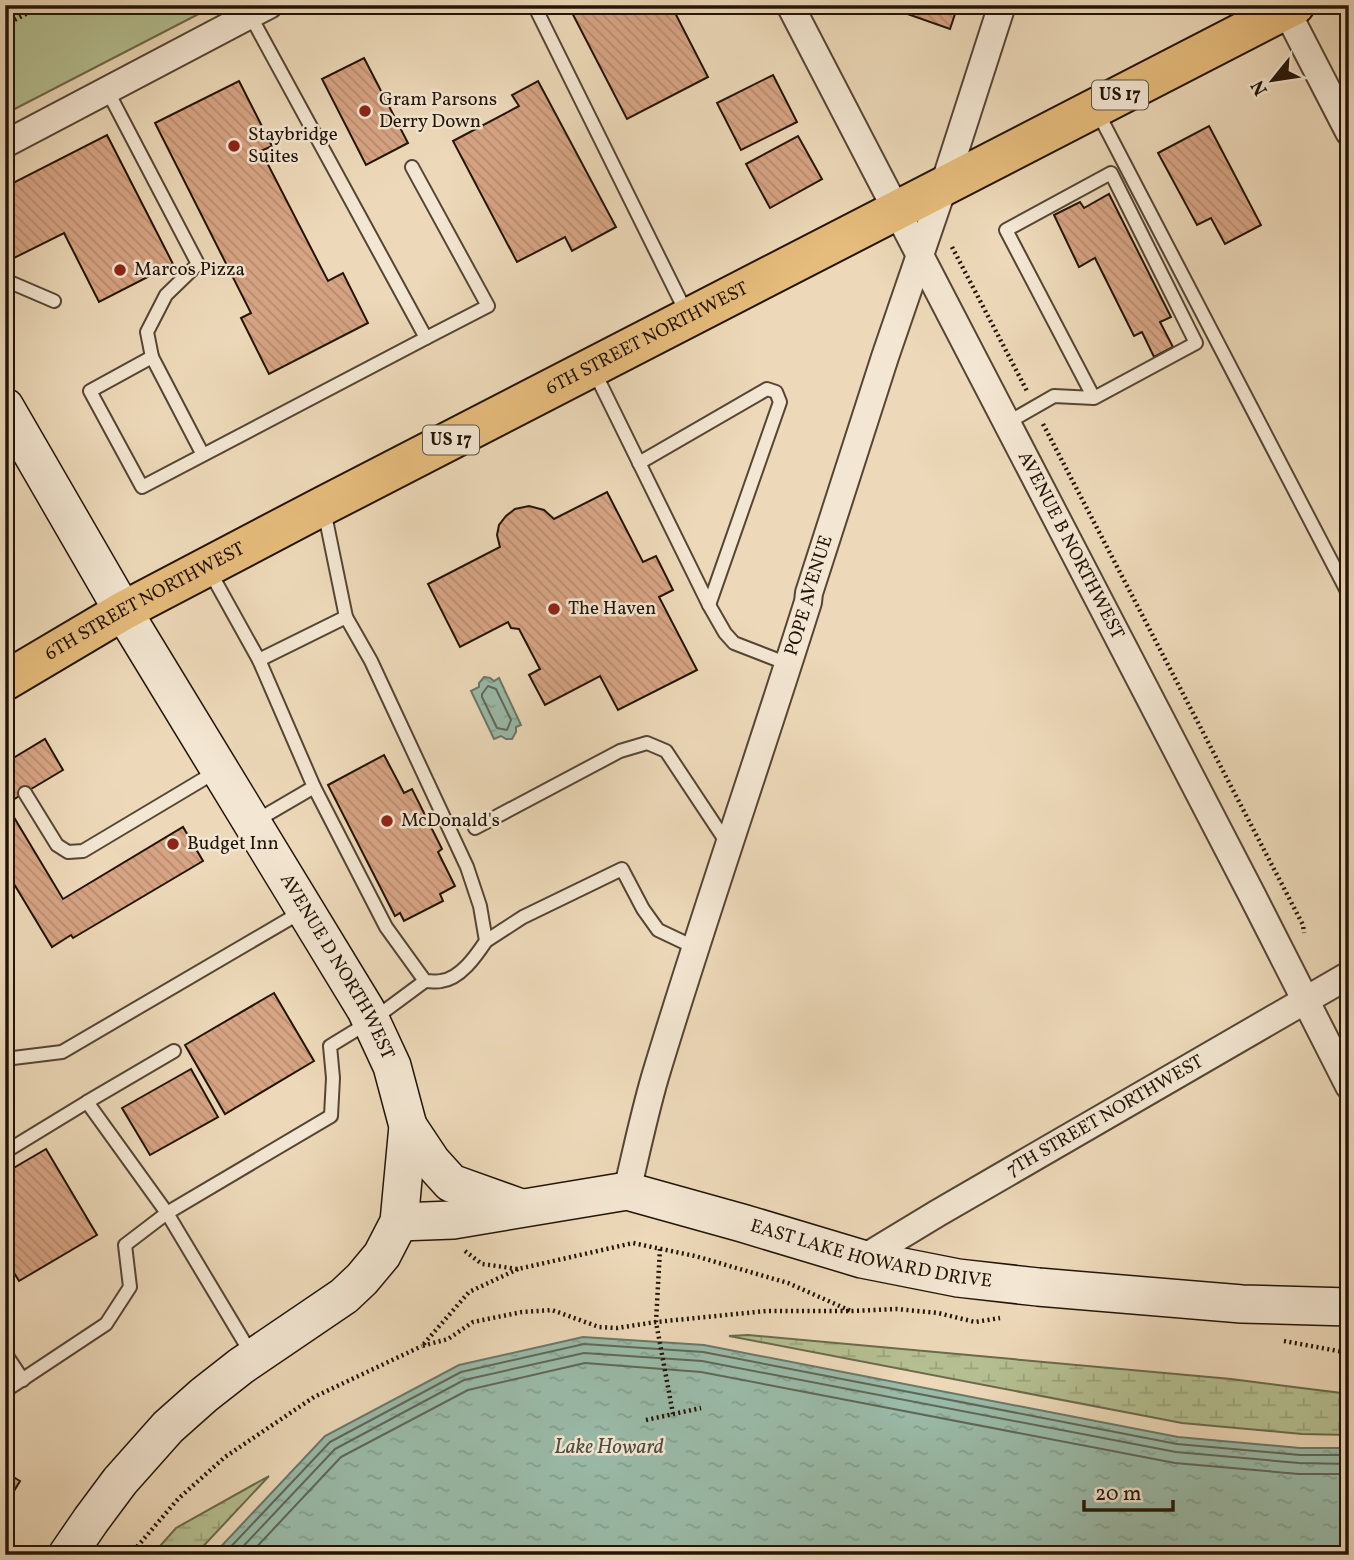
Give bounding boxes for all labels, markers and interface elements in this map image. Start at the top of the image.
north arrow [1238,46,1308,116]
text: N [1245,75,1275,100]
road number: US 17 [1092,80,1148,110]
place label: Gram Parsons Derry Down [379,87,497,135]
marker: Gram Parsons Derry Down [357,103,373,119]
place label: Staybridge Suites [248,122,338,170]
marker: Staybridge Suites [226,138,242,154]
place label: Marcos Pizza [134,257,245,283]
marker: Marcos Pizza [112,262,128,278]
street label: 6TH STREET NORTHWEST [542,276,753,402]
road number: US 17 [423,426,479,454]
street label: AVENUE B NORTHWEST [1011,447,1130,644]
street label: POPE AVENUE [779,532,840,659]
street label: 6TH STREET NORTHWEST [40,536,250,667]
place label: The Haven [568,596,656,622]
marker: The Haven [546,601,562,617]
place label: McDonald's [401,808,500,834]
marker: McDonald's [379,813,395,829]
place label: Budget Inn [187,831,279,857]
marker: Budget Inn [165,836,181,852]
street label: AVENUE D NORTHWEST [273,869,400,1064]
street label: 7TH STREET NORTHWEST [1002,1049,1208,1183]
street label: EAST LAKE HOWARD DRIVE [747,1213,993,1295]
water label: Lake Howard [554,1433,664,1462]
scale bar [1084,1469,1174,1513]
text: 20 m [1095,1480,1141,1509]

